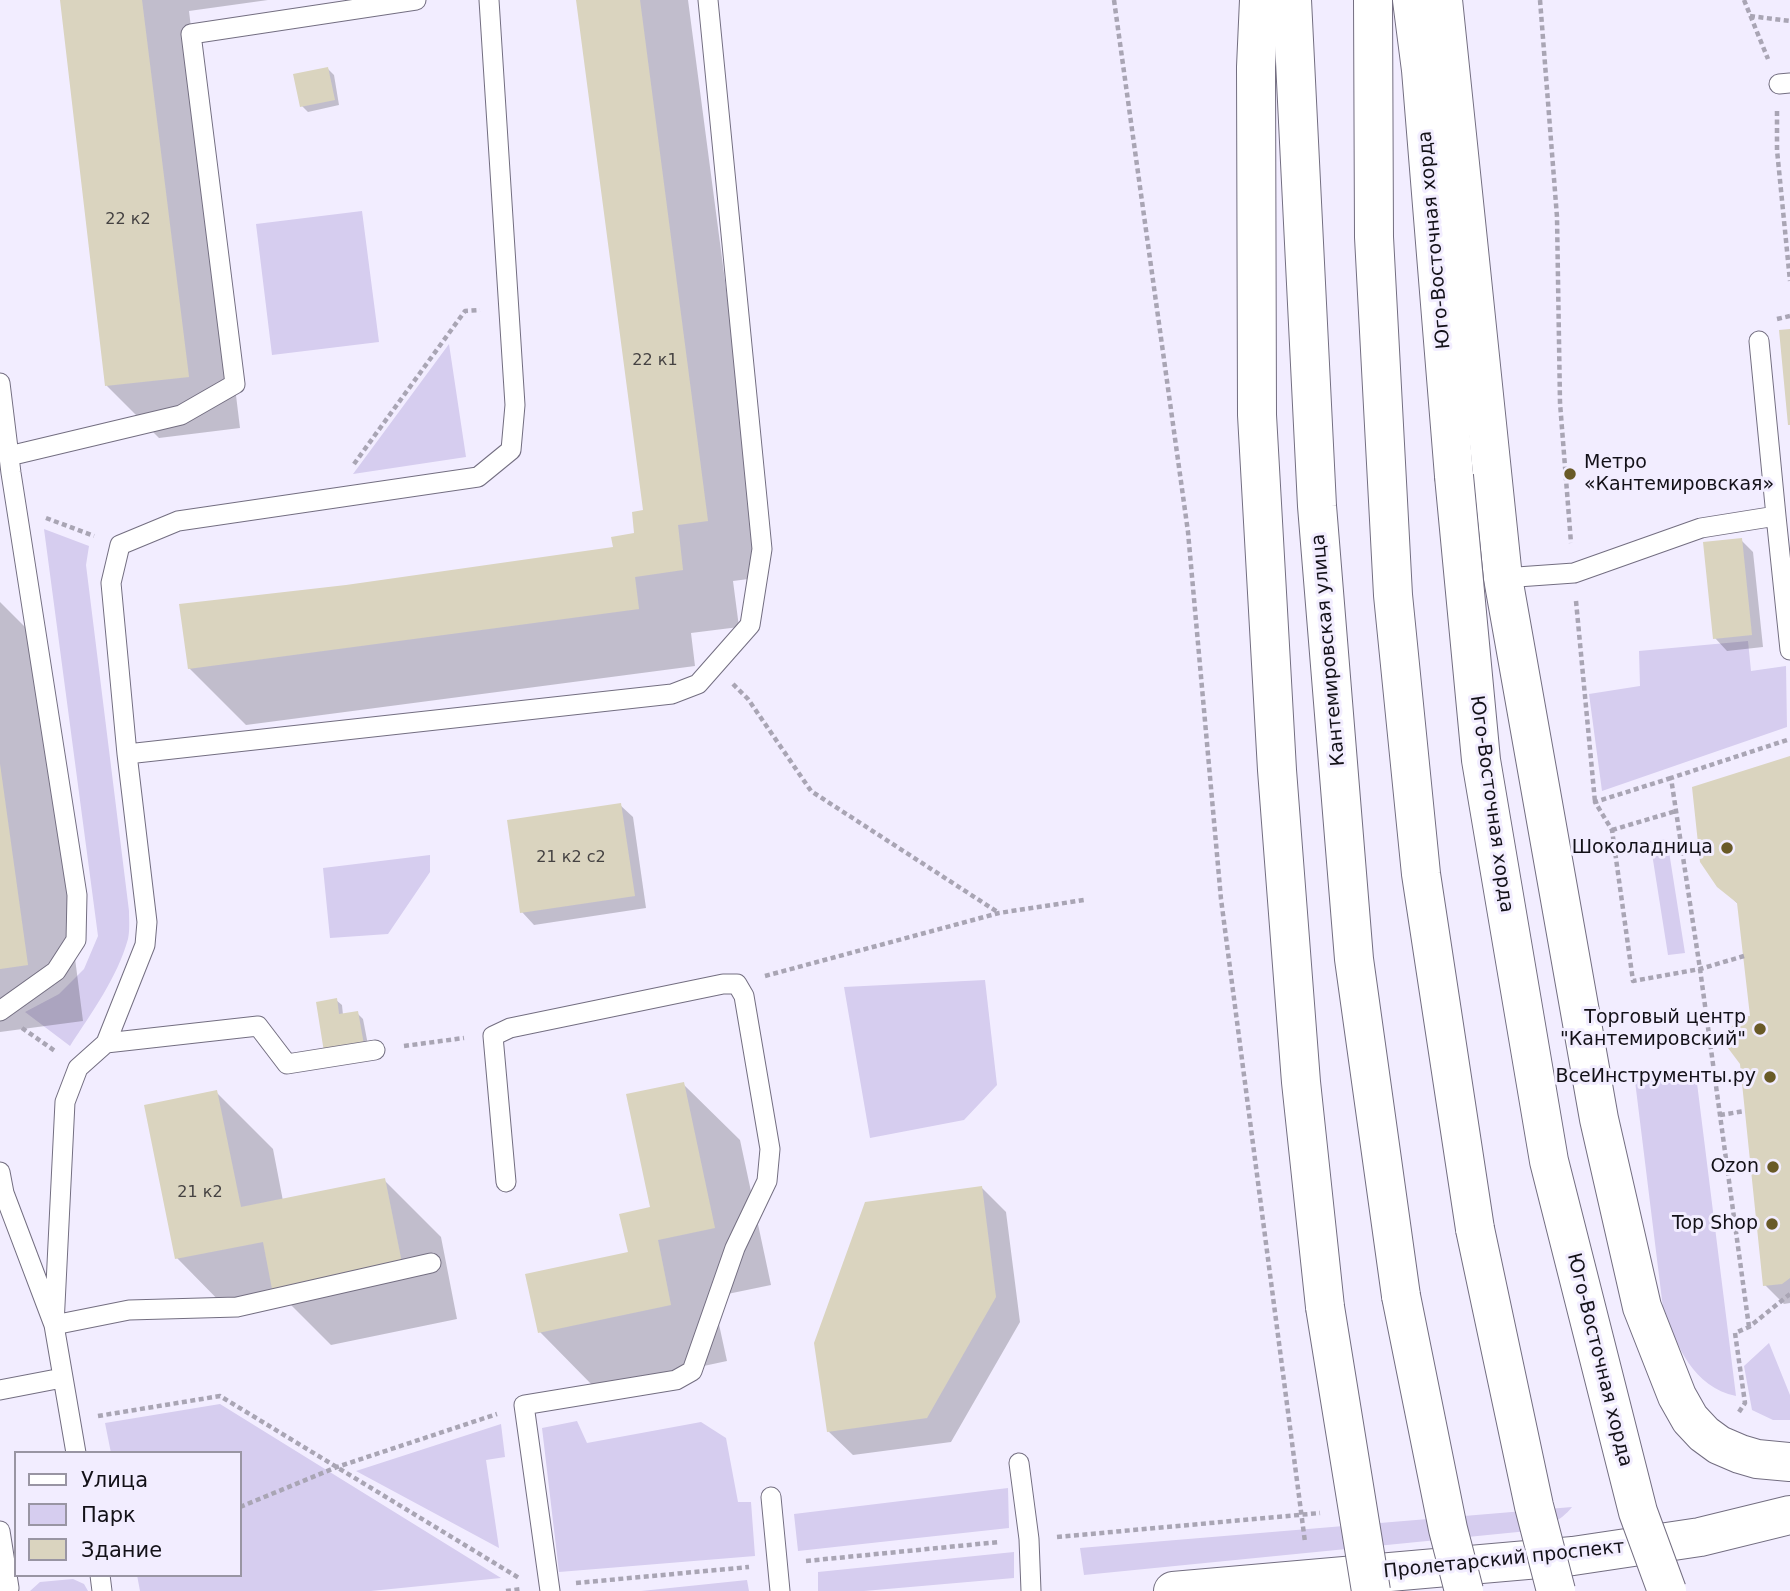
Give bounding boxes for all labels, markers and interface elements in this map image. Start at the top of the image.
street label: Юго-Восточная хорда [1414,130,1456,350]
house number: 22 к2 [105,210,151,230]
house number: 22 к1 [632,351,678,371]
place label: Метро «Кантемировская» [1584,452,1774,496]
marker: Метро «Кантемировская» [1562,466,1578,482]
street label: Кантемировская улица [1307,533,1351,767]
street label: Юго-Восточная хорда [1464,694,1518,914]
place label: Шоколадница [1572,837,1713,859]
marker: Шоколадница [1719,840,1735,856]
house number: 21 к2 с2 [536,848,606,868]
place label: Торговый центр "Кантемировский" [1560,1007,1746,1051]
marker: Торговый центр "Кантемировский" [1752,1021,1768,1037]
place label: ВсеИнструменты.ру [1556,1066,1756,1088]
marker: ВсеИнструменты.ру [1762,1069,1778,1085]
place label: Ozon [1710,1156,1759,1178]
marker: Ozon [1765,1159,1781,1175]
house number: 21 к2 [177,1183,223,1203]
place label: Top Shop [1672,1213,1758,1235]
marker: Top Shop [1764,1216,1780,1232]
street label: Юго-Восточная хорда [1561,1251,1637,1469]
legend [14,1451,242,1577]
text: Улица [81,1468,148,1492]
text: Парк [81,1503,136,1527]
street label: Пролетарский проспект [1382,1536,1626,1584]
text: Здание [81,1538,162,1562]

